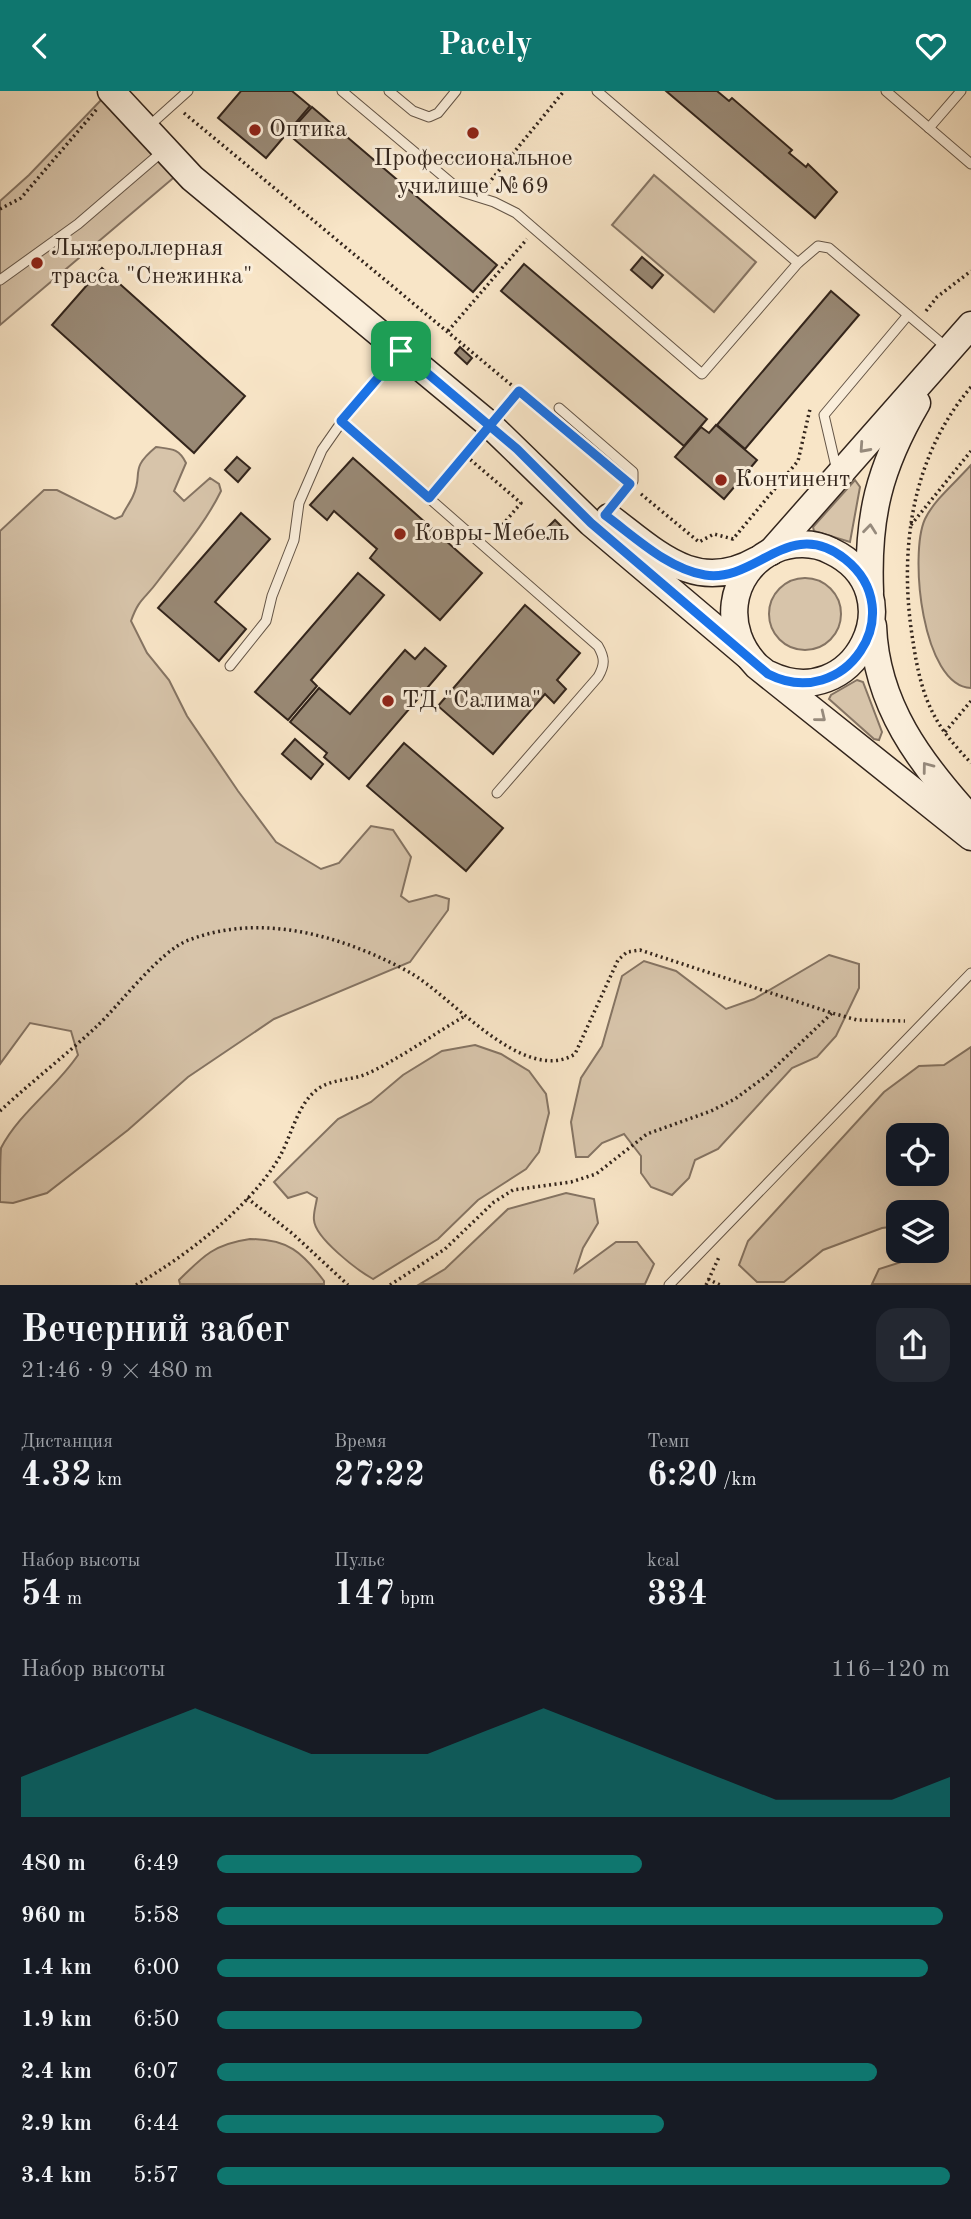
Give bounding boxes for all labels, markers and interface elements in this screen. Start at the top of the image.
icon: back [21,27,59,65]
icon: heart [912,27,950,65]
text: Pacely [438,30,533,62]
place label: Оптика [269,118,347,142]
marker: Оптика [247,122,263,138]
marker: Профессиональное училище №69 [465,125,481,141]
place label: Профессиональное училище №69 [373,147,573,199]
place label: Лыжероллерная трасса "Снежинка" [51,237,253,289]
marker: Лыжероллерная трасса "Снежинка" [29,255,45,271]
pin [371,321,431,381]
icon: arrive [382,332,420,370]
one-way arrow [860,439,872,452]
place label: Континент [735,468,850,492]
marker: Континент [713,472,729,488]
place label: Ковры-Мебель [414,522,569,546]
one-way arrow [862,524,877,535]
marker: Ковры-Мебель [392,526,408,542]
place label: ТД "Салима" [402,689,541,713]
marker: ТД "Салима" [380,693,396,709]
one-way arrow [813,709,826,721]
one-way arrow [922,763,935,775]
map controls [886,1123,949,1263]
button: locate [886,1123,949,1186]
button: layers [886,1200,949,1263]
button: share [876,1308,950,1382]
text: Вечерний забег [21,1312,290,1350]
text: 21:46 · 9 × 480 m [21,1359,213,1382]
text: Дистанция [21,1433,113,1452]
text: Время [334,1433,387,1452]
text: Темп [647,1433,689,1452]
text: 4.32 [21,1458,92,1493]
text: 27:22 [334,1458,425,1493]
text: 6:20 [647,1458,718,1493]
text: km [92,1471,122,1490]
text: /km [718,1471,757,1490]
text: Набор высоты [21,1552,140,1571]
text: Пульс [334,1552,385,1571]
text: kcal [647,1552,680,1571]
text: 54 [21,1577,62,1612]
text: 147 [334,1577,395,1612]
text: 334 [647,1577,708,1612]
text: m [62,1590,82,1609]
text: bpm [395,1590,435,1609]
text: Набор высоты [21,1658,165,1681]
text: 116–120 m [831,1658,950,1681]
text: 480 m [21,1852,86,1875]
text: 6:49 [133,1852,179,1875]
text: 960 m [21,1904,86,1927]
text: 5:58 [133,1904,179,1927]
text: 1.4 km [21,1956,92,1979]
text: 6:00 [133,1956,179,1979]
text: 1.9 km [21,2008,92,2031]
text: 6:50 [133,2008,179,2031]
text: 2.4 km [21,2060,92,2083]
text: 6:07 [133,2060,179,2083]
text: 2.9 km [21,2112,92,2135]
text: 6:44 [133,2112,179,2135]
text: 3.4 km [21,2164,92,2187]
text: 5:57 [133,2164,179,2187]

